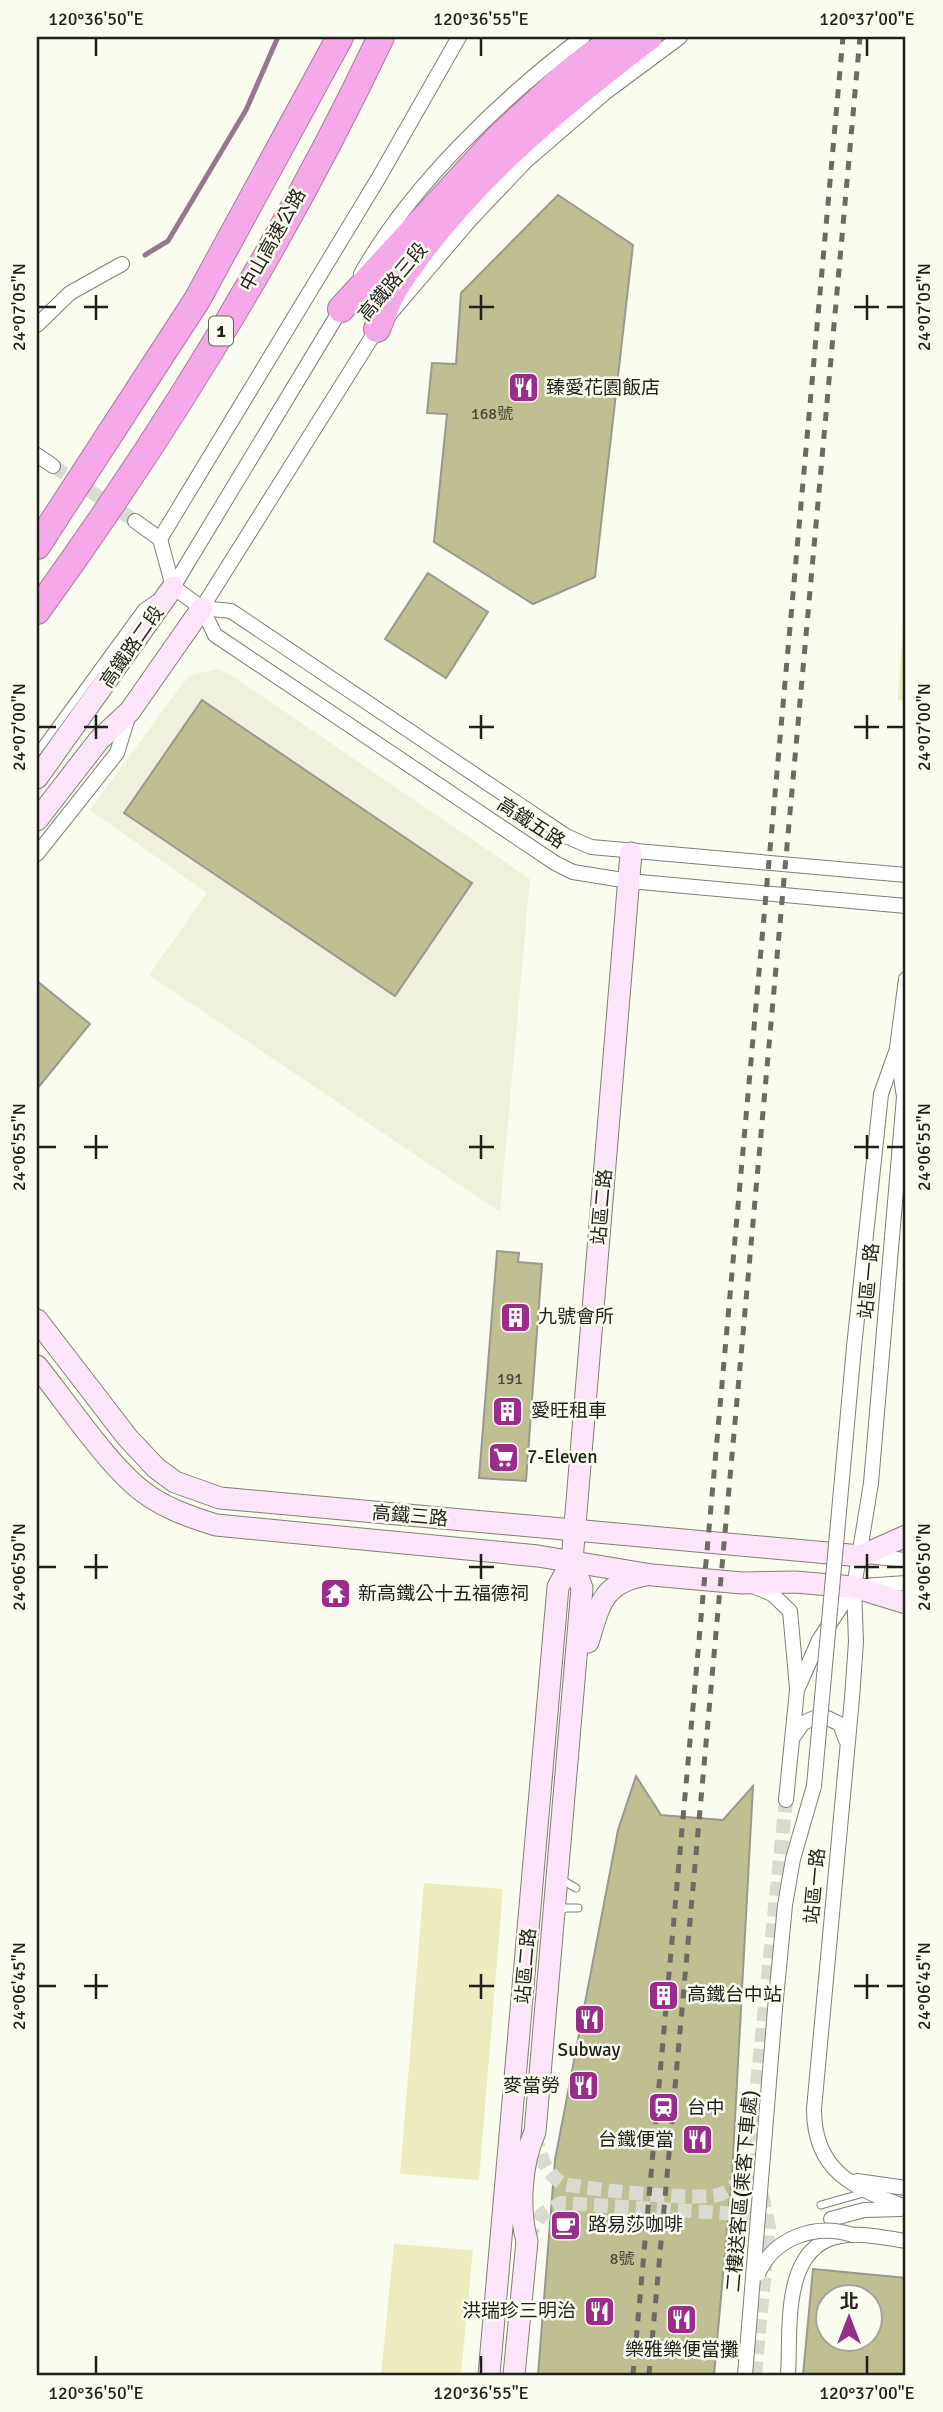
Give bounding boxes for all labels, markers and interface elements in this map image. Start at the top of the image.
text: 120°36'50"E [48,8,144,30]
text: 120°36'55"E [433,8,529,30]
text: 120°37'00"E [819,8,915,30]
street label: 中山高速公路 [235,184,311,296]
street label: 高鐵路三段 [353,238,433,326]
text: 24°07'05"N [8,263,30,351]
text: 24°07'05"N [913,263,935,351]
road number: 1 [209,316,233,346]
restaurant icon: 臻愛花園飯店 [506,371,540,405]
place label: 臻愛花園飯店 [546,376,660,400]
house number: 168號 [471,404,513,424]
street label: 高鐵路二段 [95,601,169,693]
text: 24°07'00"N [8,683,30,771]
text: 24°07'00"N [913,683,935,771]
street label: 高鐵五路 [493,792,569,854]
text: 24°06'55"N [8,1103,30,1191]
text: 24°06'55"N [913,1103,935,1191]
street label: 站區二路 [587,1168,617,1246]
street label: 站區一路 [854,1242,884,1320]
building icon: 九號會所 [498,1300,532,1334]
place label: 九號會所 [538,1305,614,1329]
house number: 191 [497,1369,523,1389]
building icon: 愛旺租車 [491,1394,525,1428]
place label: 愛旺租車 [531,1399,607,1423]
supermarket icon: 7-Eleven [487,1440,521,1474]
place label: 7-Eleven [527,1445,598,1469]
street label: 高鐵三路 [371,1501,449,1531]
text: 24°06'50"N [8,1523,30,1611]
text: 24°06'50"N [913,1523,935,1611]
temple icon: 新高鐵公十五福德祠 [318,1577,352,1611]
place label: 新高鐵公十五福德祠 [358,1582,529,1606]
street label: 站區一路 [800,1847,830,1925]
street label: 站區二路 [511,1927,541,2005]
text: 24°06'45"N [8,1942,30,2030]
text: 24°06'45"N [913,1942,935,2030]
building icon: 高鐵台中站 [647,1978,681,2012]
place label: 高鐵台中站 [687,1983,782,2007]
restaurant icon: Subway [572,2002,606,2036]
place label: Subway [558,2038,621,2062]
restaurant icon: 麥當勞 [566,2069,600,2103]
place label: 麥當勞 [503,2074,560,2098]
street label: 二樓送客區(乘客下車處) [721,2089,763,2293]
station icon: 台中 [647,2091,681,2125]
place label: 台中 [687,2096,725,2120]
restaurant icon: 台鐵便當 [680,2123,714,2157]
place label: 台鐵便當 [598,2128,674,2152]
cafe icon: 路易莎咖啡 [548,2208,582,2242]
place label: 路易莎咖啡 [588,2213,683,2237]
house number: 8號 [610,2249,634,2269]
north arrow [814,2282,884,2352]
text: 北 [839,2290,859,2314]
restaurant icon: 洪瑞珍三明治 [582,2294,616,2328]
place label: 洪瑞珍三明治 [462,2299,576,2323]
restaurant icon: 樂雅樂便當攤 [665,2302,699,2336]
place label: 樂雅樂便當攤 [625,2338,739,2362]
text: 120°36'50"E [48,2382,144,2404]
text: 120°36'55"E [433,2382,529,2404]
text: 120°37'00"E [819,2382,915,2404]

